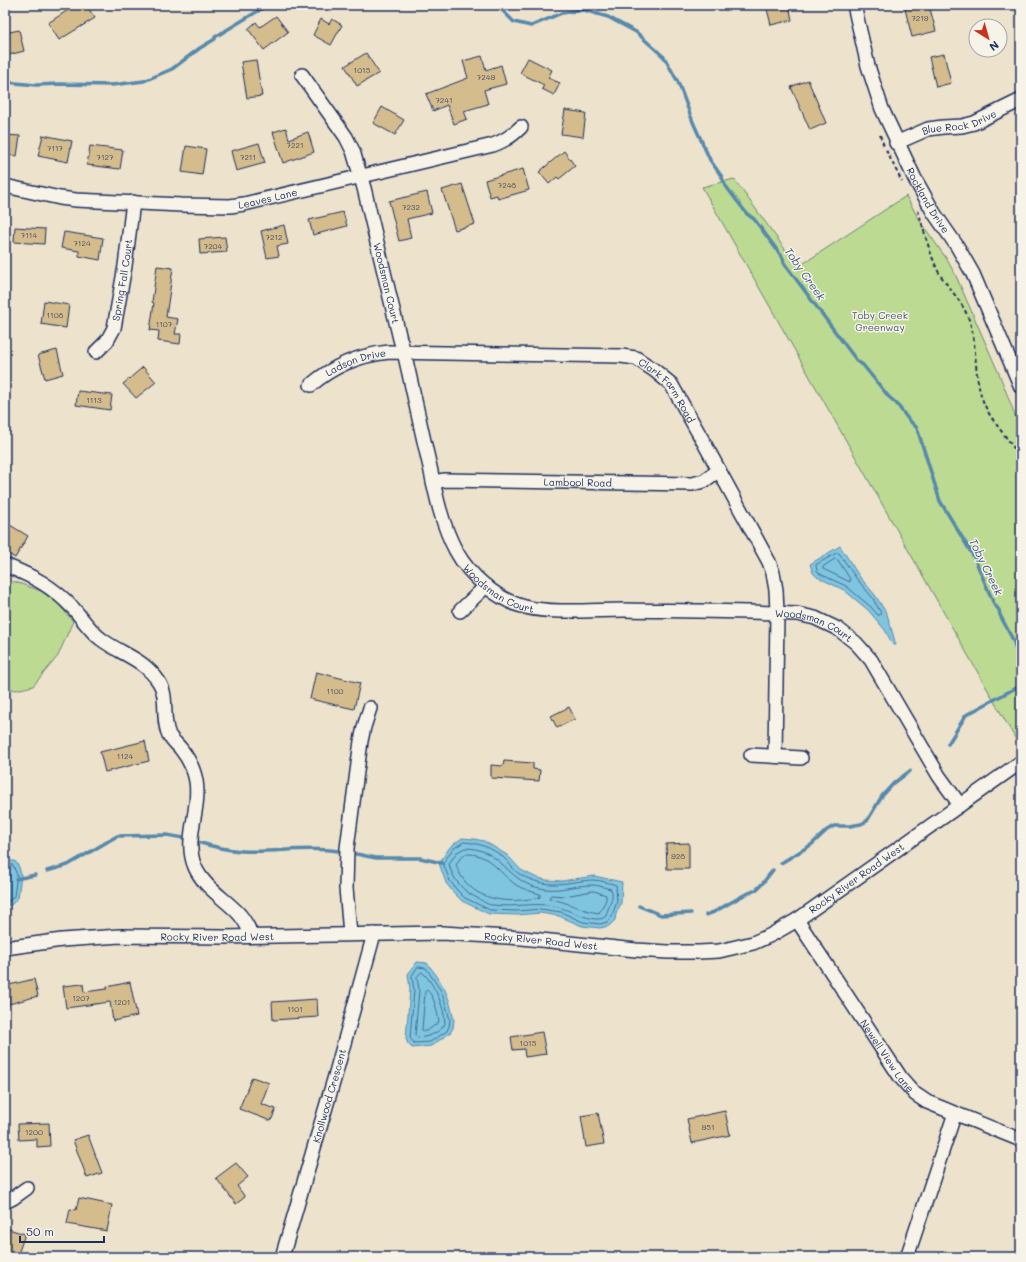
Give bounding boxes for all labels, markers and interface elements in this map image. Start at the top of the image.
house number: 7219 [911,13,929,23]
north arrow [968,18,1008,58]
text: N [986,38,1002,55]
house number: 1015 [354,65,371,75]
house number: 7249 [477,72,495,82]
house number: 7241 [435,95,453,105]
street label: Blue Rock Drive [919,106,999,138]
house number: 7221 [287,140,303,150]
house number: 7117 [47,143,64,153]
house number: 7127 [97,152,114,162]
house number: 7211 [240,152,256,162]
street label: Rockland Drive [903,165,953,236]
house number: 7248 [498,180,516,190]
street label: Leaves Lane [237,185,299,212]
house number: 7232 [402,202,420,212]
house number: 7114 [21,230,37,240]
house number: 7212 [266,232,282,242]
house number: 7124 [73,238,91,248]
street label: Spring Fall Court [108,238,135,322]
house number: 7204 [204,241,223,251]
street label: Woodsman Court [370,241,403,325]
water label: Toby Creek [782,244,829,303]
park label: Toby Creek Greenway [852,308,908,334]
house number: 1108 [47,310,64,320]
house number: 1107 [156,319,173,329]
street label: Ladson Drive [322,345,387,379]
street label: Clark Farm Road [636,355,698,425]
house number: 1113 [86,395,102,405]
street label: Lambool Road [544,475,612,490]
water label: Toby Creek [966,536,1007,598]
street label: Woodsman Court [460,561,535,616]
street label: Woodsman Court [775,606,856,645]
house number: 1100 [326,686,344,696]
house number: 1124 [117,751,133,761]
street label: Rocky River Road West [806,840,907,917]
house number: 928 [671,851,685,861]
street label: Rocky River Road West [160,929,274,944]
street label: Rocky River Road West [484,929,598,953]
house number: 1207 [72,993,90,1003]
house number: 1201 [114,997,130,1007]
house number: 1101 [287,1004,303,1014]
street label: Newell View Lane [857,1017,917,1095]
house number: 1015 [520,1038,537,1048]
street label: Knollwood Crescent [309,1047,349,1144]
house number: 951 [702,1122,714,1132]
house number: 1200 [25,1127,43,1137]
scale bar [20,1218,104,1244]
text: 50 m [26,1223,54,1239]

